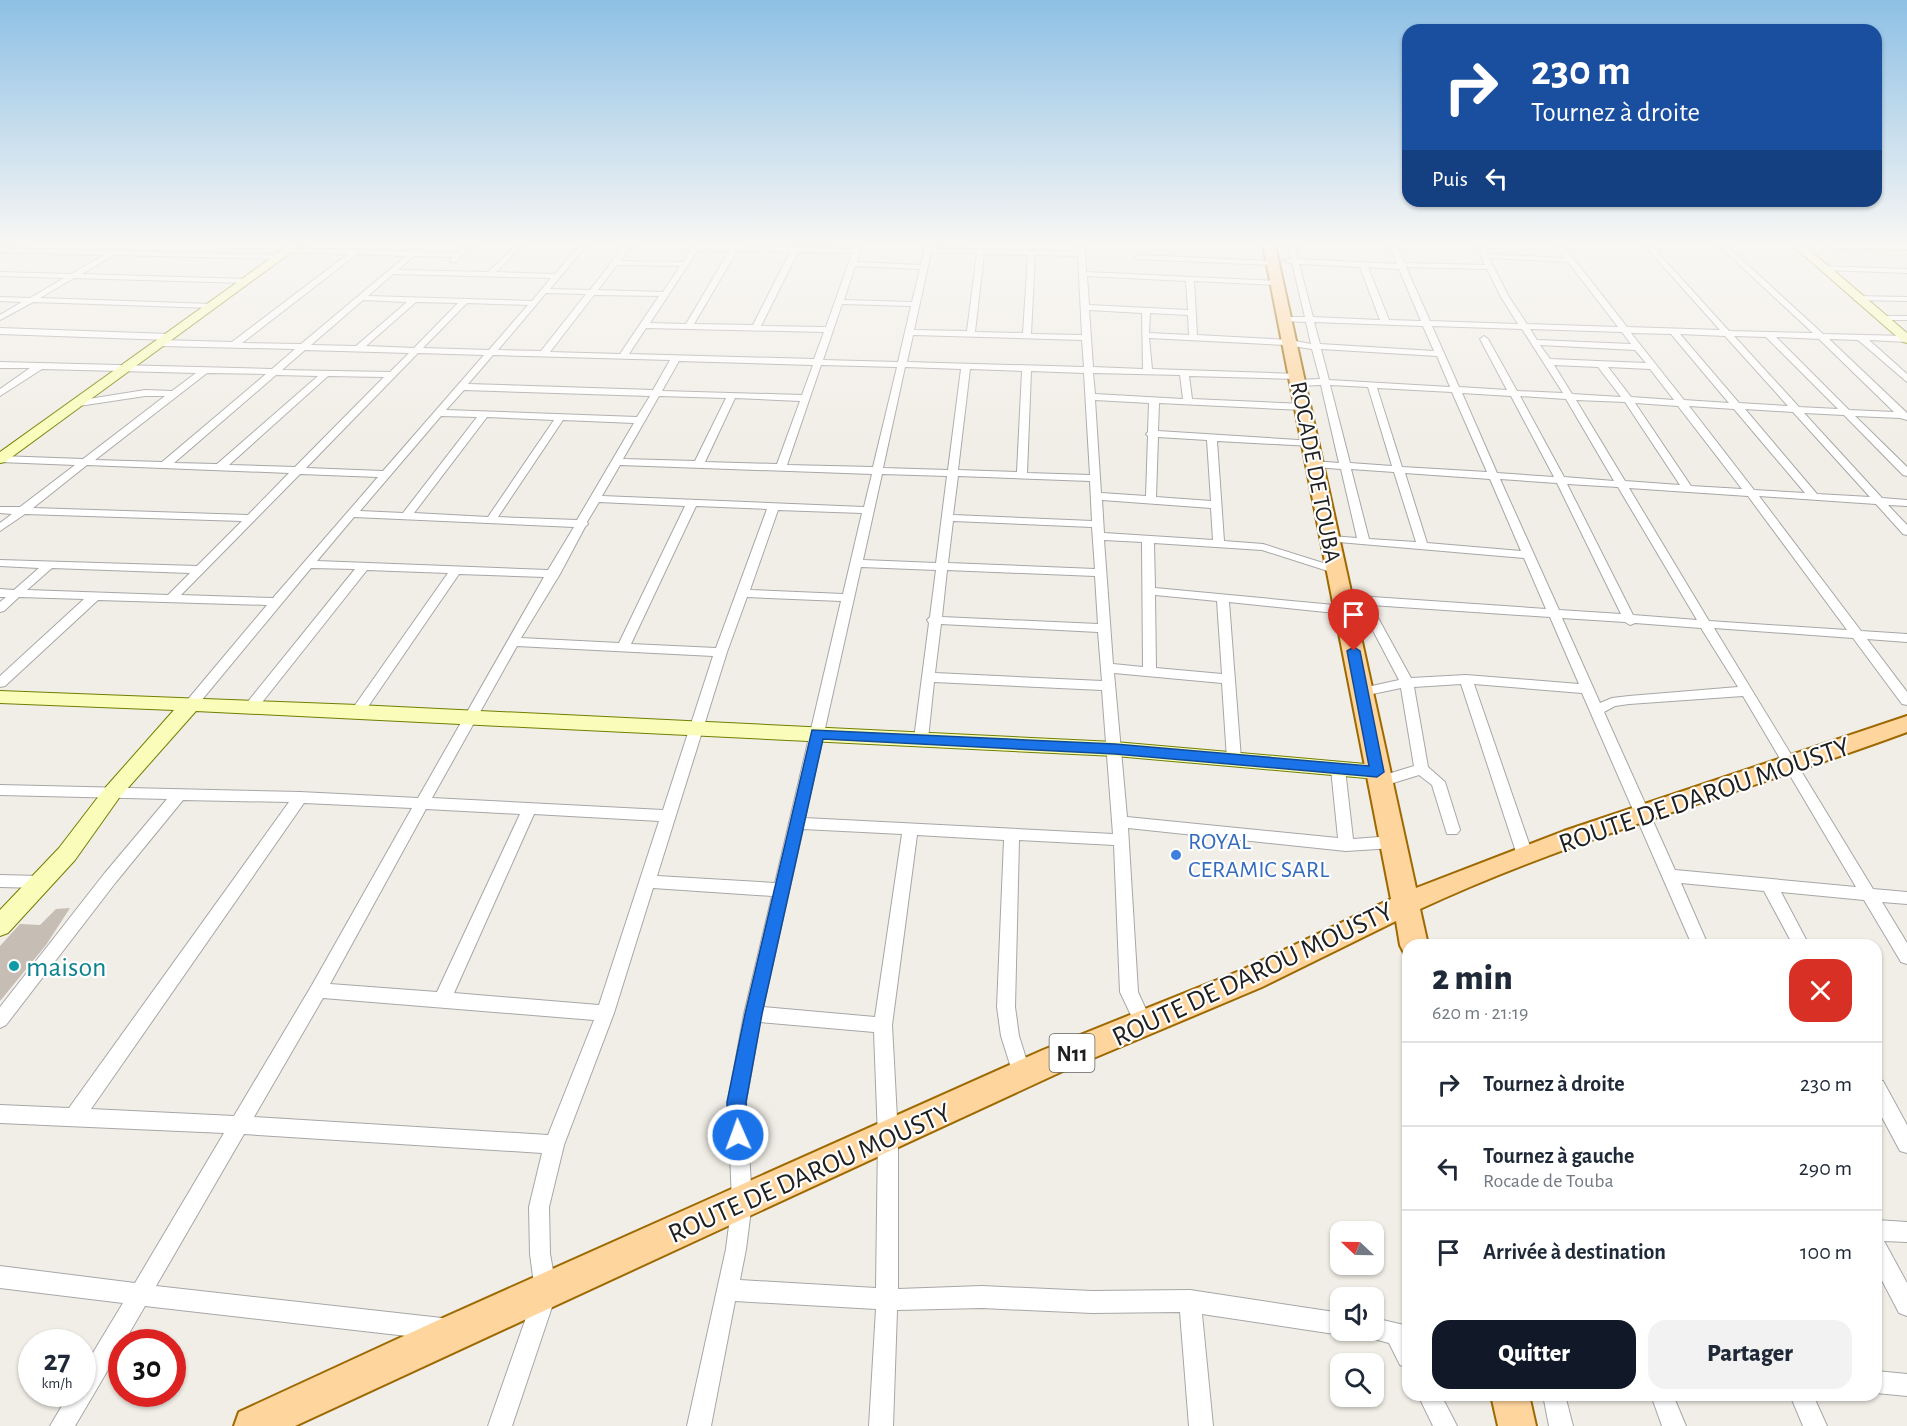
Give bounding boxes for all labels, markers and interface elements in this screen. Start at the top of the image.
icon: right [1432,48,1510,126]
text: 230 m [1531,50,1631,92]
text: Tournez à droite [1531,99,1700,126]
icon: left [1480,162,1513,195]
text: Puis [1432,168,1468,190]
street label: ROCADE DE TOUBA [1286,379,1344,565]
pin [1328,589,1379,651]
icon: arrive [1337,598,1370,631]
street label: ROUTE DE DAROU MOUSTY [1555,733,1854,859]
place label: ROYAL CERAMIC SARL [1188,830,1329,882]
marker: ROYAL CERAMIC SARL [1169,848,1183,862]
street label: ROUTE DE DAROU MOUSTY [1108,897,1398,1052]
place label: maison [26,954,106,982]
marker: maison [7,959,21,973]
button: close [1789,959,1852,1022]
text: 2 min [1432,960,1513,996]
text: 620 m · 21:19 [1432,1003,1528,1023]
road number: N11 [1050,1034,1094,1072]
icon: right [1432,1068,1465,1101]
text: Tournez à droite [1483,1073,1625,1095]
text: 230 m [1800,1073,1852,1095]
street label: ROUTE DE DAROU MOUSTY [664,1099,956,1249]
position arrow [706,1103,770,1167]
text: Tournez à gauche [1483,1145,1634,1167]
icon: left [1432,1152,1465,1185]
text: 290 m [1799,1157,1852,1179]
text: Rocade de Touba [1483,1171,1614,1191]
north arrow [1330,1221,1384,1275]
map controls [1330,1221,1384,1407]
icon: arrive [1432,1236,1465,1269]
text: Arrivée à destination [1483,1241,1666,1263]
text: 100 m [1800,1241,1852,1263]
button: sound [1330,1287,1384,1341]
button: Quitter [1432,1320,1636,1389]
button: Partager [1648,1320,1852,1389]
speed limit sign: 30 [108,1329,186,1407]
text: 27 [43,1346,71,1376]
button: search [1330,1353,1384,1407]
text: km/h [42,1376,72,1391]

